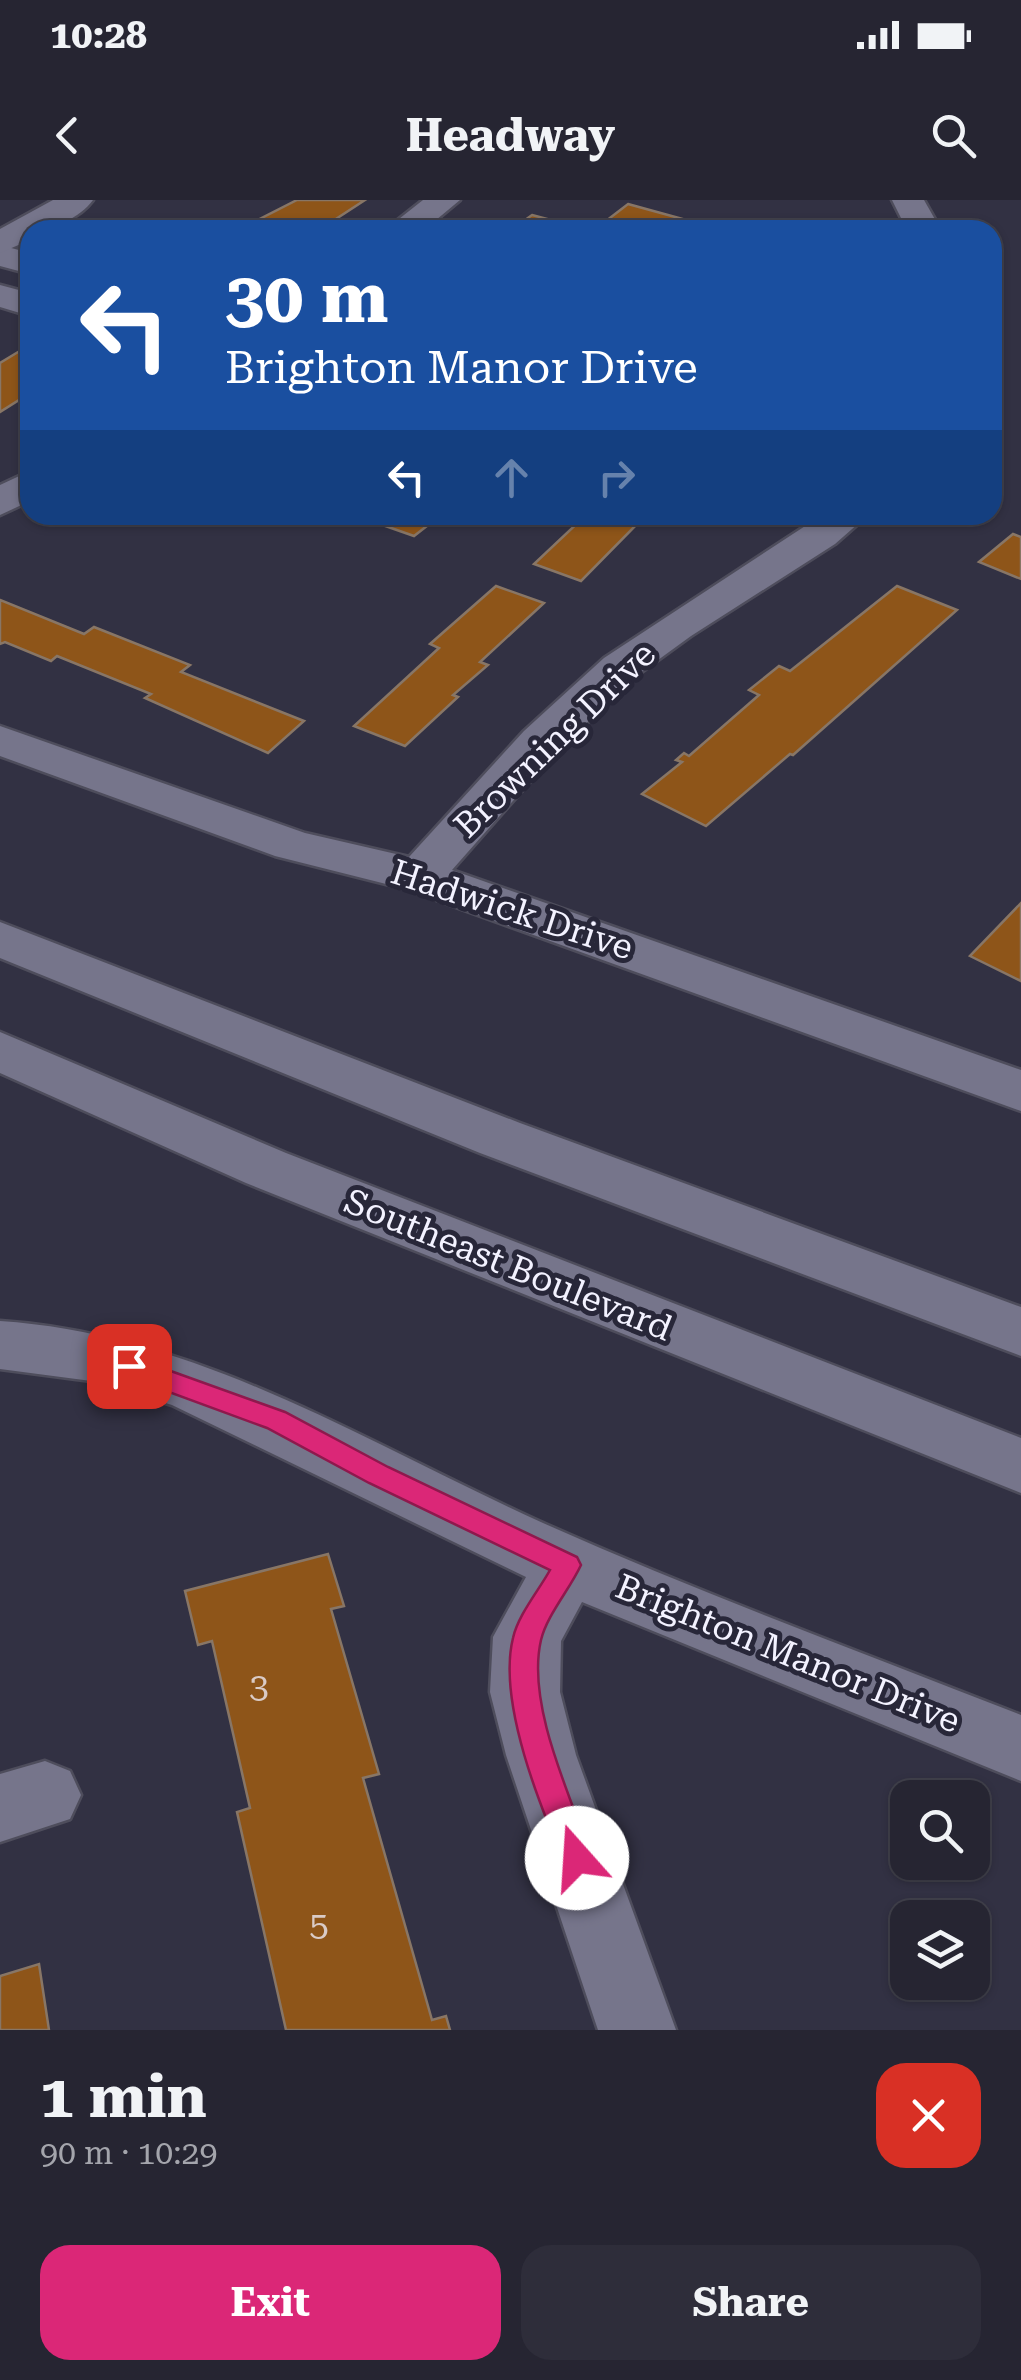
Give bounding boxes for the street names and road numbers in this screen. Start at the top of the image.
street label: Browning Drive [446,634,664,846]
street label: Hadwick Drive [386,852,638,968]
street label: Southeast Boulevard [338,1181,678,1349]
street label: Brighton Manor Drive [610,1566,966,1742]

